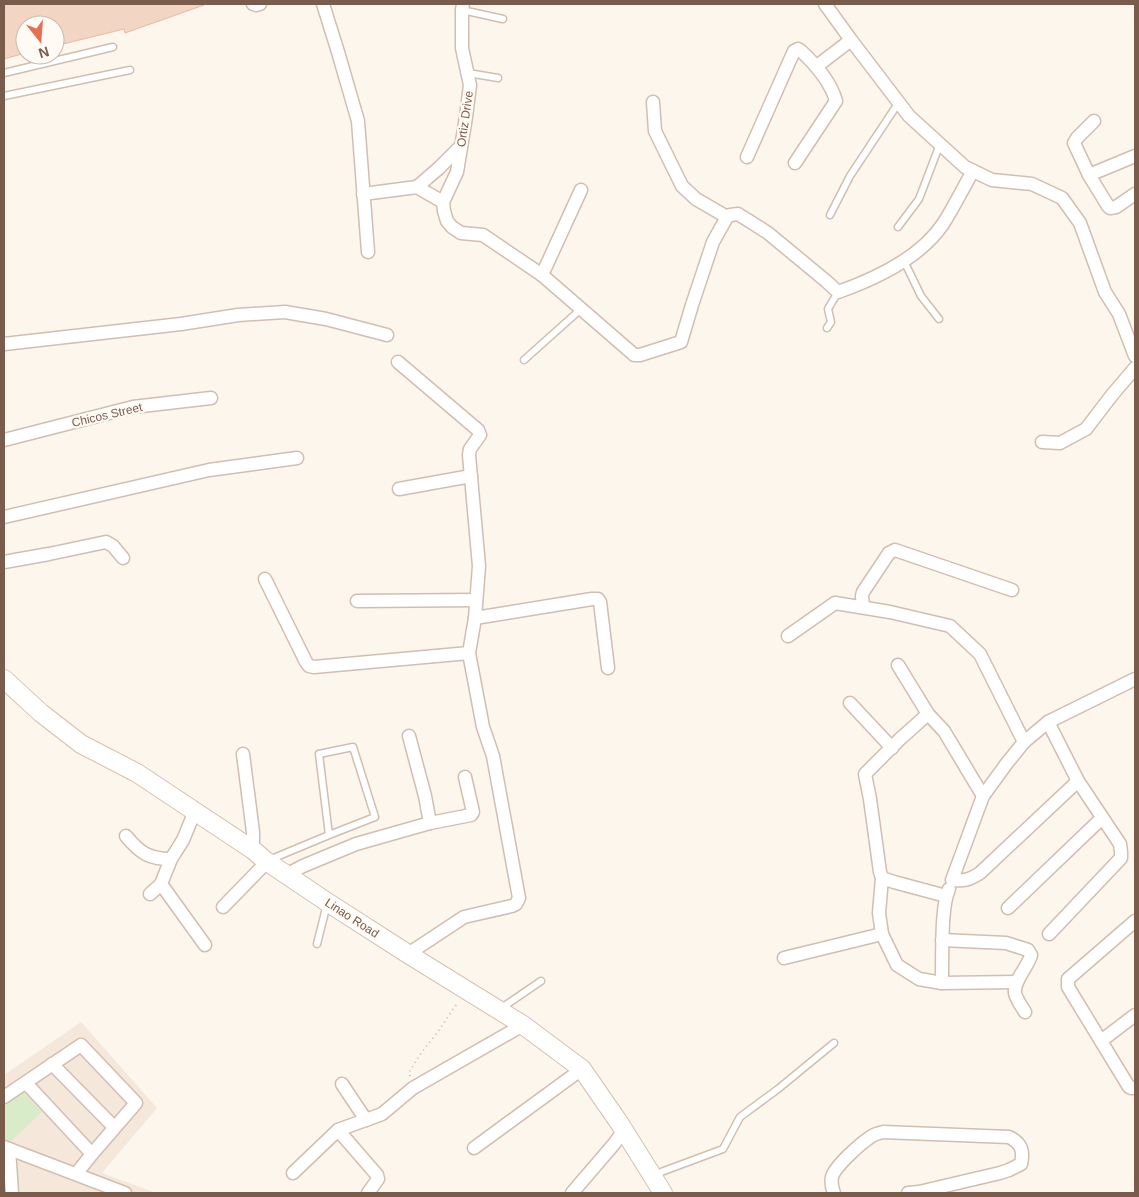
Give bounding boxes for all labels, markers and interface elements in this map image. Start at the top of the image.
north arrow [15,15,65,65]
text: N [37,43,51,62]
street label: Ortiz Drive [454,90,476,148]
street label: Chicos Street [70,400,144,430]
street label: Linao Road [322,895,382,941]

